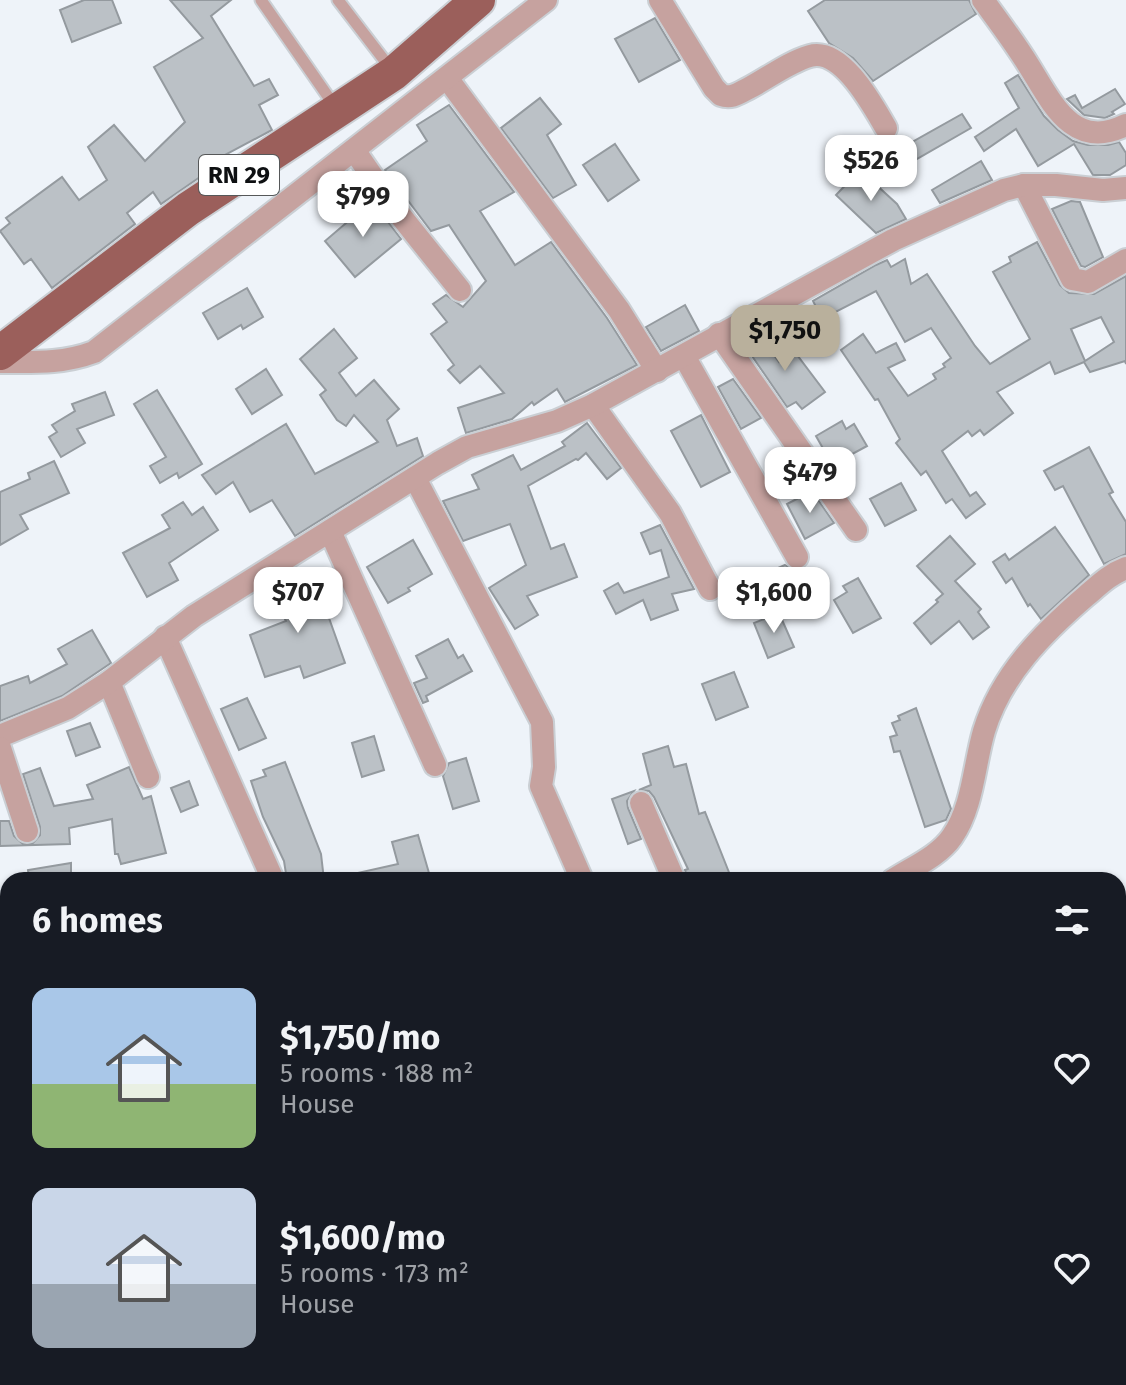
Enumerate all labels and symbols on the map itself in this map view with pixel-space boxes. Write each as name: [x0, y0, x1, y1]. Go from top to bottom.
pin: $526: [824, 135, 918, 203]
road number: RN 29: [199, 155, 279, 195]
pin: $799: [316, 171, 410, 239]
pin: $1,750: [720, 305, 850, 373]
pin: $479: [763, 447, 857, 515]
pin: $707: [251, 567, 345, 635]
pin: $1,600: [709, 567, 839, 635]

